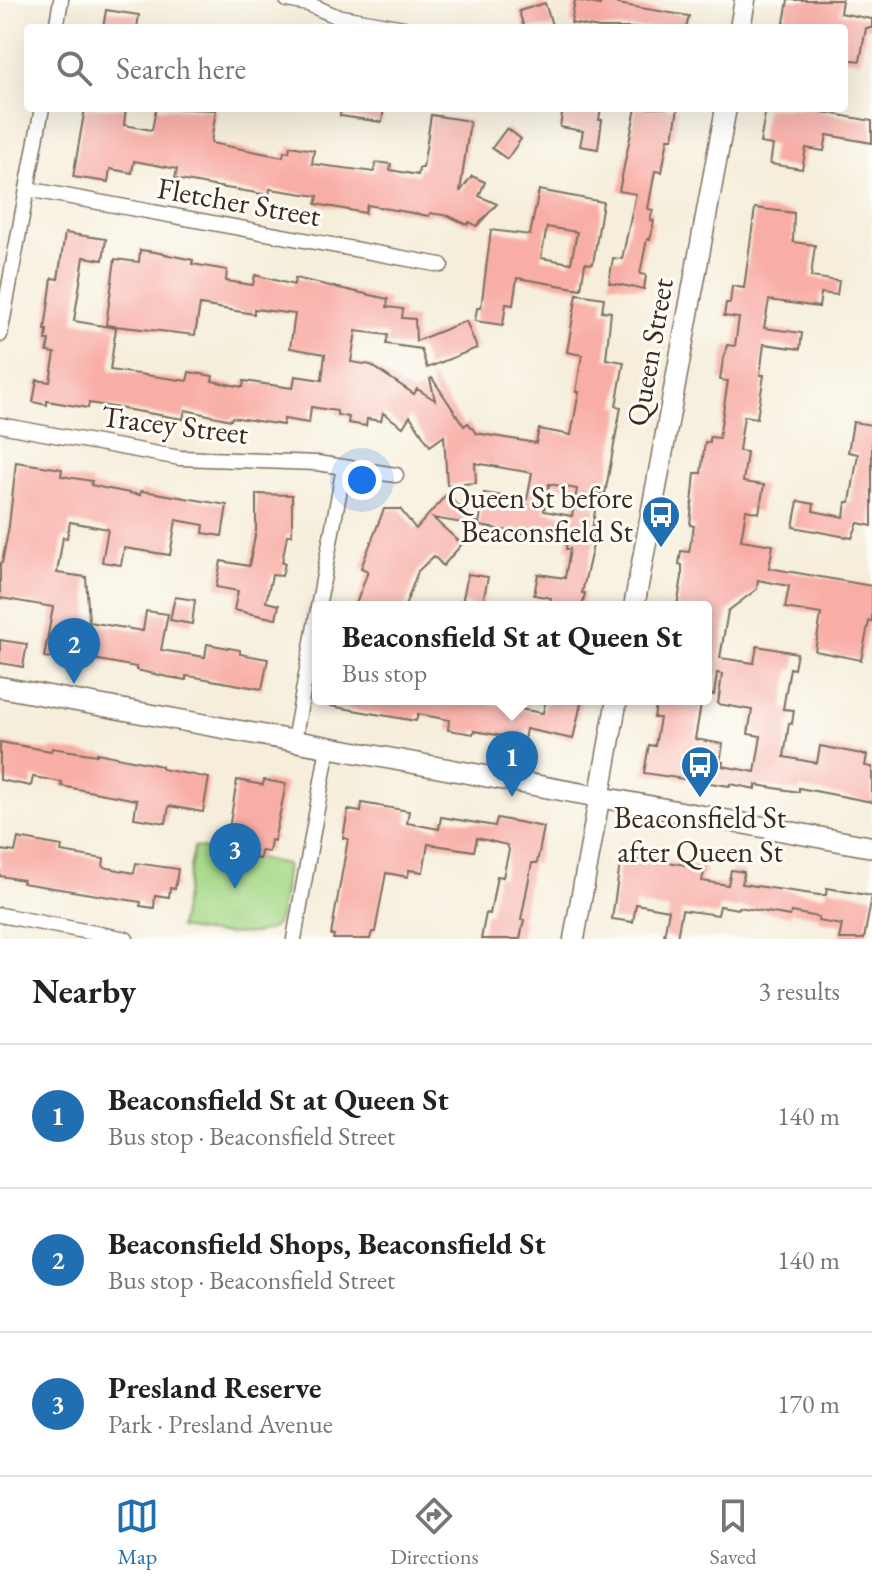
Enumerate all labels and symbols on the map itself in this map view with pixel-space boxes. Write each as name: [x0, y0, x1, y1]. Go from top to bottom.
street label: Fletcher Street: [154, 168, 324, 235]
street label: Queen Street: [617, 274, 682, 429]
street label: Tracey Street: [100, 396, 251, 453]
your location: [342, 460, 382, 500]
place label: Queen St before Beaconsfield St: [447, 478, 634, 551]
bus stop icon: Queen St before Beaconsfield St: [640, 494, 682, 549]
pin: 2: [48, 618, 100, 684]
pin: 1: [486, 731, 538, 797]
bus stop icon: Beaconsfield St after Queen St: [679, 744, 721, 799]
place label: Beaconsfield St after Queen St: [614, 798, 787, 871]
pin: 3: [209, 823, 261, 889]

